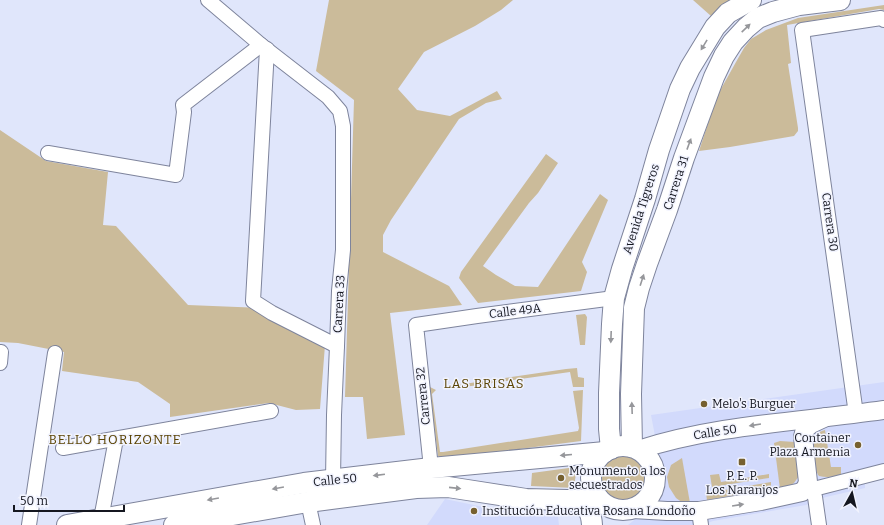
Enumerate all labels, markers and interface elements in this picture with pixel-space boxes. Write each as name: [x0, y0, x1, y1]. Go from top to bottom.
one-way arrow: [741, 23, 751, 33]
one-way arrow: [700, 39, 707, 51]
one-way arrow: [687, 137, 693, 149]
street label: Carrera 31: [661, 154, 691, 212]
street label: Avenida Tigreros: [620, 162, 662, 256]
street label: Carrera 30: [819, 192, 841, 252]
one-way arrow: [639, 273, 645, 285]
street label: Carrera 33: [330, 274, 348, 333]
street label: Calle 49A: [488, 301, 542, 321]
one-way arrow: [608, 331, 615, 343]
street label: Carrera 32: [413, 366, 433, 426]
district label: LAS BRISAS: [443, 376, 525, 391]
place label: Melo's Burguer: [712, 397, 796, 411]
marker: Melo's Burguer: [699, 399, 709, 409]
one-way arrow: [628, 402, 635, 414]
street label: Calle 50: [692, 422, 738, 442]
one-way arrow: [749, 422, 761, 428]
place label: Container Plaza Armenia: [769, 431, 851, 459]
district label: BELLO HORIZONTE: [49, 432, 181, 447]
marker: Container Plaza Armenia: [853, 440, 863, 450]
one-way arrow: [560, 452, 572, 459]
marker: P. E. P. Los Naranjos: [737, 457, 747, 467]
place label: Monumento a los secuestrados: [569, 464, 666, 492]
place label: P. E. P. Los Naranjos: [706, 469, 778, 497]
street label: Calle 50: [312, 471, 358, 489]
one-way arrow: [373, 471, 385, 478]
marker: Monumento a los secuestrados: [556, 473, 566, 483]
north arrow: [832, 473, 872, 513]
text: N: [848, 477, 859, 491]
one-way arrow: [272, 485, 284, 491]
one-way arrow: [449, 485, 461, 491]
scale bar: [14, 487, 124, 513]
text: 50 m: [20, 494, 49, 508]
one-way arrow: [207, 496, 219, 502]
one-way arrow: [732, 501, 744, 507]
place label: Institución Educativa Rosana Londoño: [482, 504, 696, 518]
marker: Institución Educativa Rosana Londoño: [469, 506, 479, 516]

